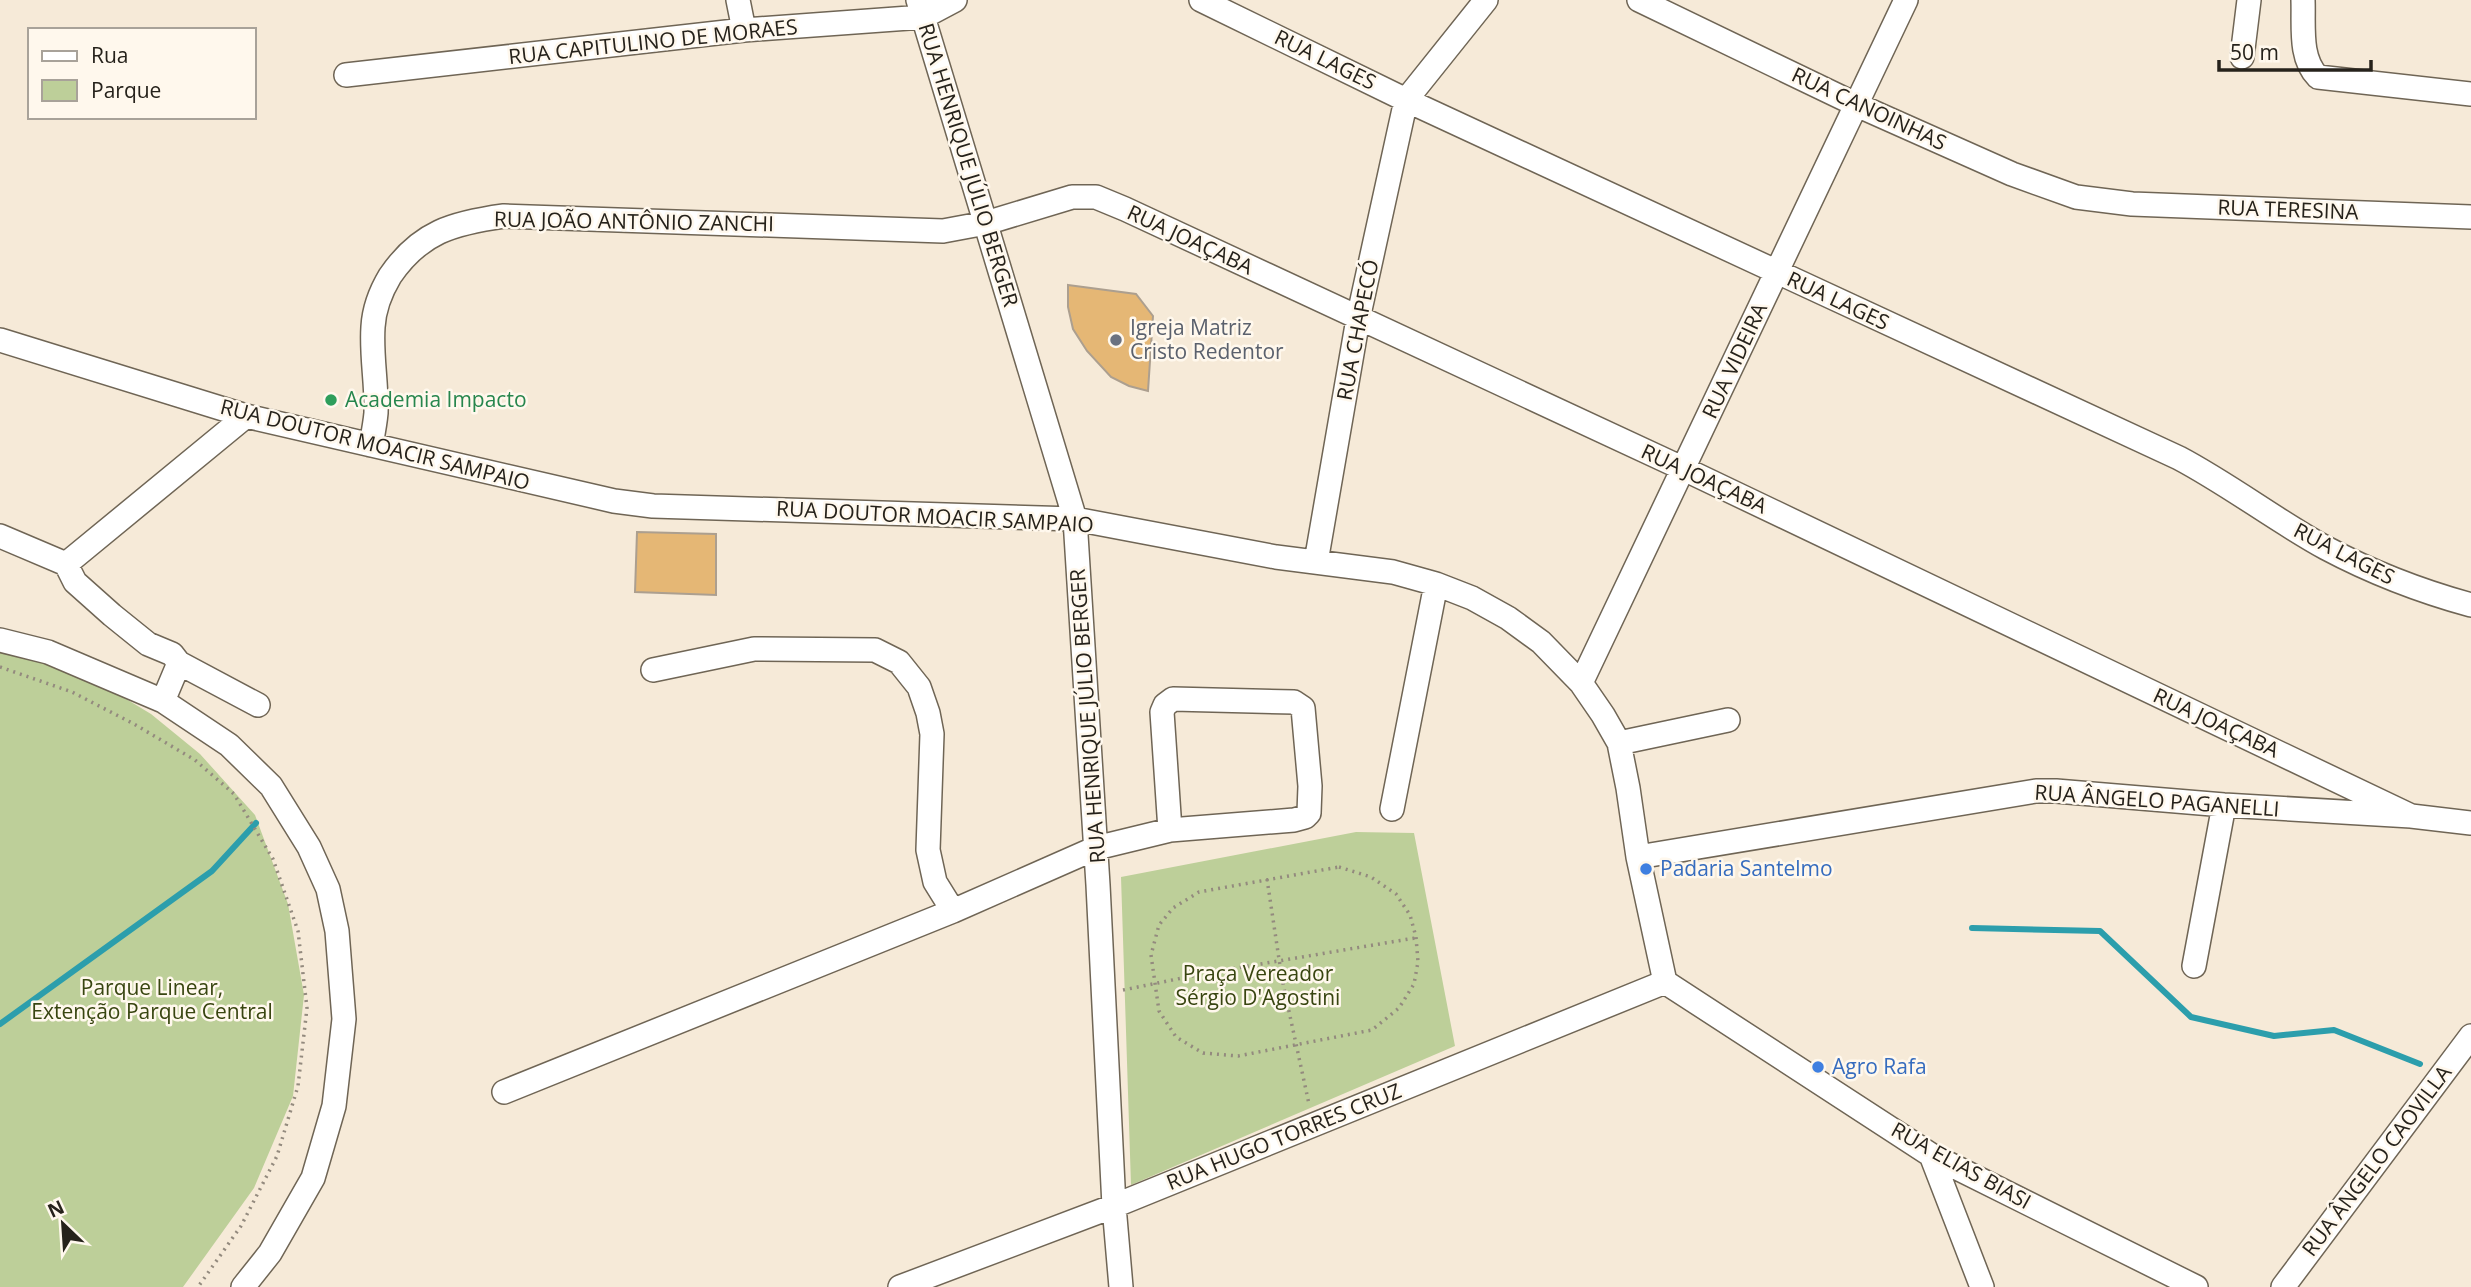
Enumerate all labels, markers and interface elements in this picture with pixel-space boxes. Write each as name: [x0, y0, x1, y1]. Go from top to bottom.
street label: RUA CAPITULINO DE MORAES: [507, 12, 799, 70]
street label: RUA HENRIQUE JÚLIO BERGER: [912, 19, 1026, 310]
street label: RUA LAGES: [1270, 22, 1381, 96]
legend: [28, 28, 256, 119]
scale bar: [2219, 28, 2371, 72]
text: 50 m: [2230, 38, 2279, 66]
text: Rua: [91, 41, 129, 69]
street label: RUA CANOINHAS: [1788, 60, 1951, 156]
text: Parque: [91, 76, 161, 104]
street label: RUA TERESINA: [2217, 193, 2360, 225]
street label: RUA JOAÇABA: [1123, 198, 1258, 281]
street label: RUA JOÃO ANTÔNIO ZANCHI: [494, 205, 774, 237]
street label: RUA CHAPECÓ: [1330, 257, 1384, 403]
street label: RUA LAGES: [1783, 264, 1894, 336]
street label: RUA VIDEIRA: [1695, 298, 1773, 423]
place label: Igreja Matriz Cristo Redentor: [1130, 313, 1284, 365]
marker: Igreja Matriz Cristo Redentor: [1108, 332, 1124, 348]
place label: Academia Impacto: [345, 385, 527, 413]
street label: RUA DOUTOR MOACIR SAMPAIO: [218, 392, 533, 496]
marker: Academia Impacto: [323, 392, 339, 408]
street label: RUA JOAÇABA: [1637, 437, 1772, 520]
street label: RUA DOUTOR MOACIR SAMPAIO: [776, 494, 1095, 538]
street label: RUA LAGES: [2289, 516, 2400, 590]
street label: RUA HENRIQUE JÚLIO BERGER: [1063, 568, 1111, 864]
street label: RUA JOAÇABA: [2149, 681, 2284, 764]
street label: RUA ÂNGELO PAGANELLI: [2034, 777, 2281, 823]
place label: Padaria Santelmo: [1660, 854, 1833, 882]
marker: Padaria Santelmo: [1638, 861, 1654, 877]
park label: Praça Vereador Sérgio D'Agostini: [1176, 959, 1340, 1011]
park label: Parque Linear, Extenção Parque Central: [31, 973, 273, 1025]
place label: Agro Rafa: [1832, 1052, 1927, 1080]
marker: Agro Rafa: [1810, 1059, 1826, 1075]
street label: RUA ÂNGELO CAOVILLA: [2295, 1059, 2458, 1262]
street label: RUA HUGO TORRES CRUZ: [1162, 1076, 1405, 1196]
street label: RUA ELIAS BIASI: [1887, 1115, 2036, 1215]
north arrow: [28, 1189, 98, 1259]
text: N: [43, 1194, 68, 1224]

